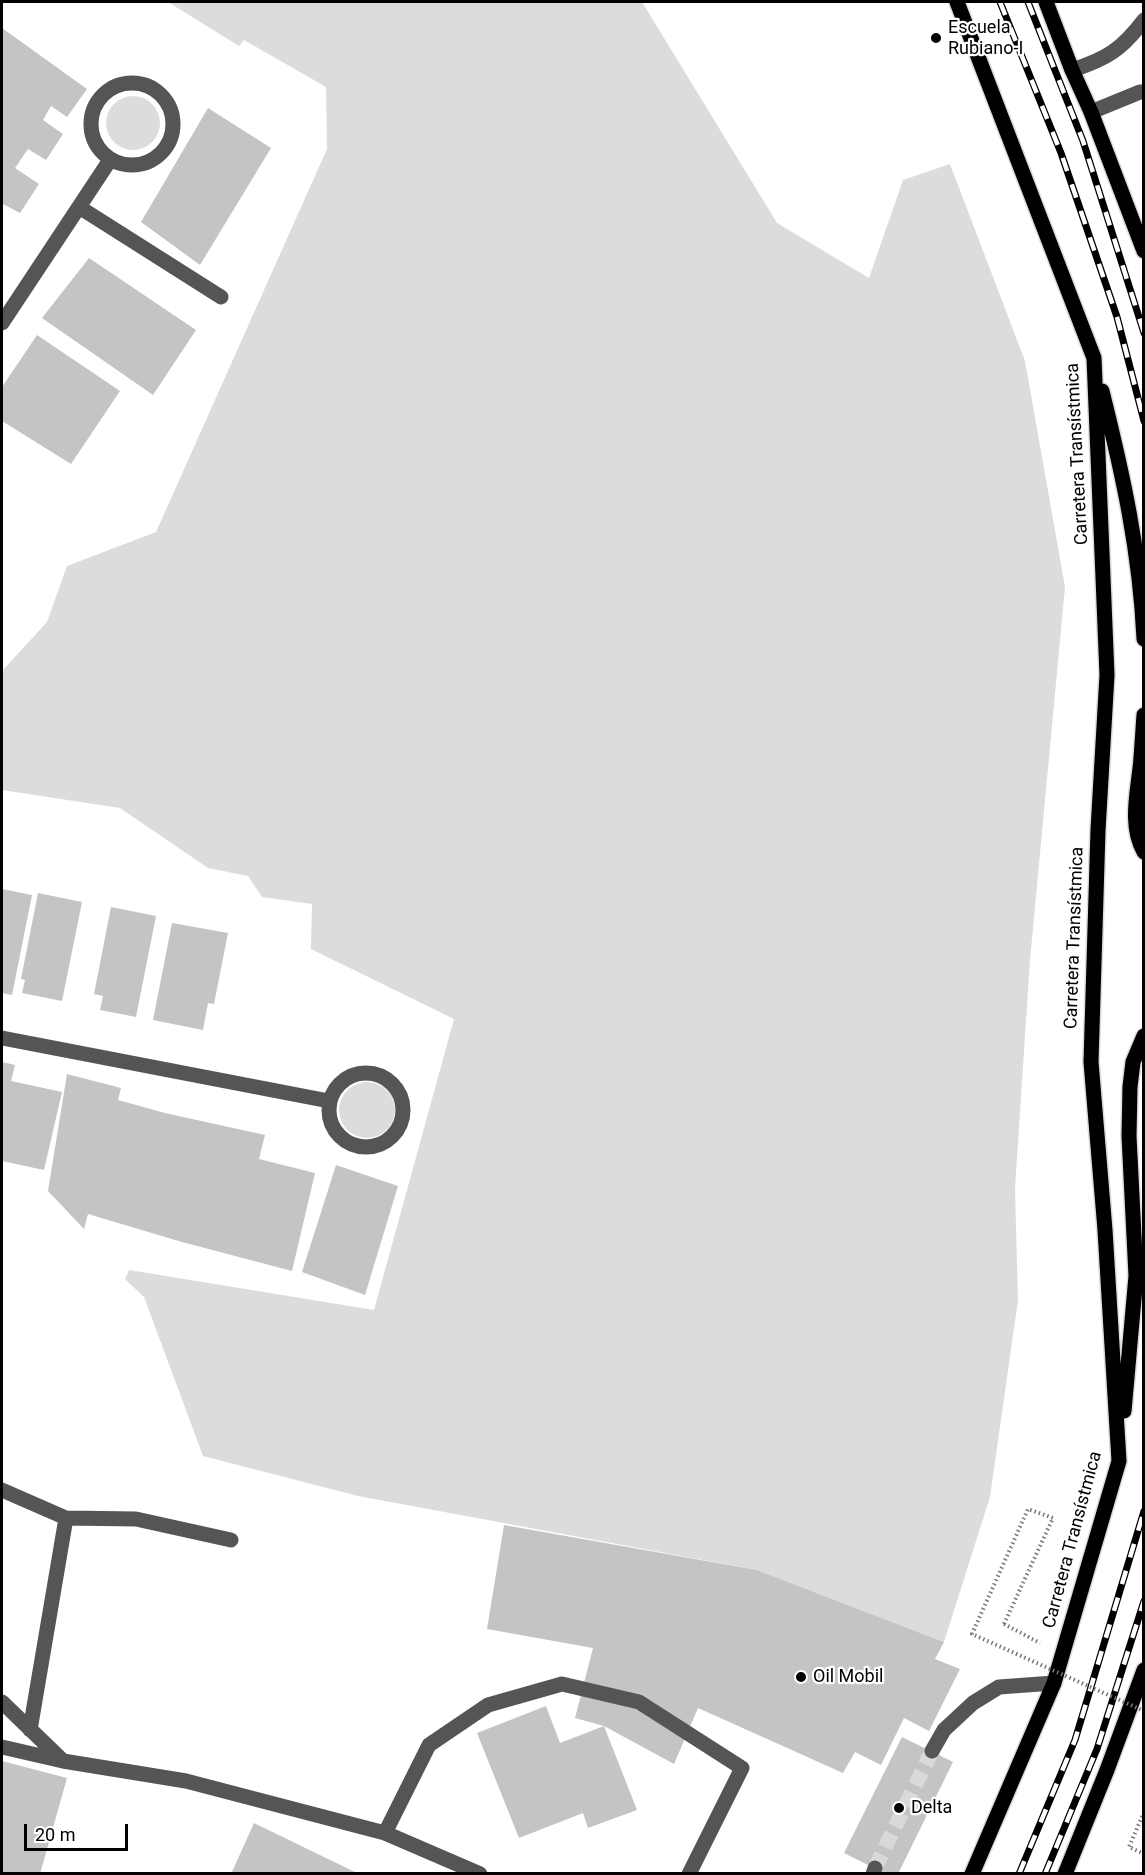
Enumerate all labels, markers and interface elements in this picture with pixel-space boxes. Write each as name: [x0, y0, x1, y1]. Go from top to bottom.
place label: Escuela Rubiano-I: [948, 17, 1023, 60]
marker: Escuela Rubiano-I: [929, 31, 943, 45]
street label: Carretera Transístmica: [1062, 362, 1094, 546]
street label: Carretera Transístmica: [1061, 846, 1089, 1030]
street label: Carretera Transístmica: [1039, 1449, 1107, 1631]
place label: Oil Mobil: [813, 1666, 883, 1688]
marker: Oil Mobil: [794, 1670, 808, 1684]
place label: Delta: [911, 1797, 952, 1819]
marker: Delta: [892, 1801, 906, 1815]
scale bar: [27, 1812, 130, 1850]
text: 20 m: [35, 1824, 75, 1845]

